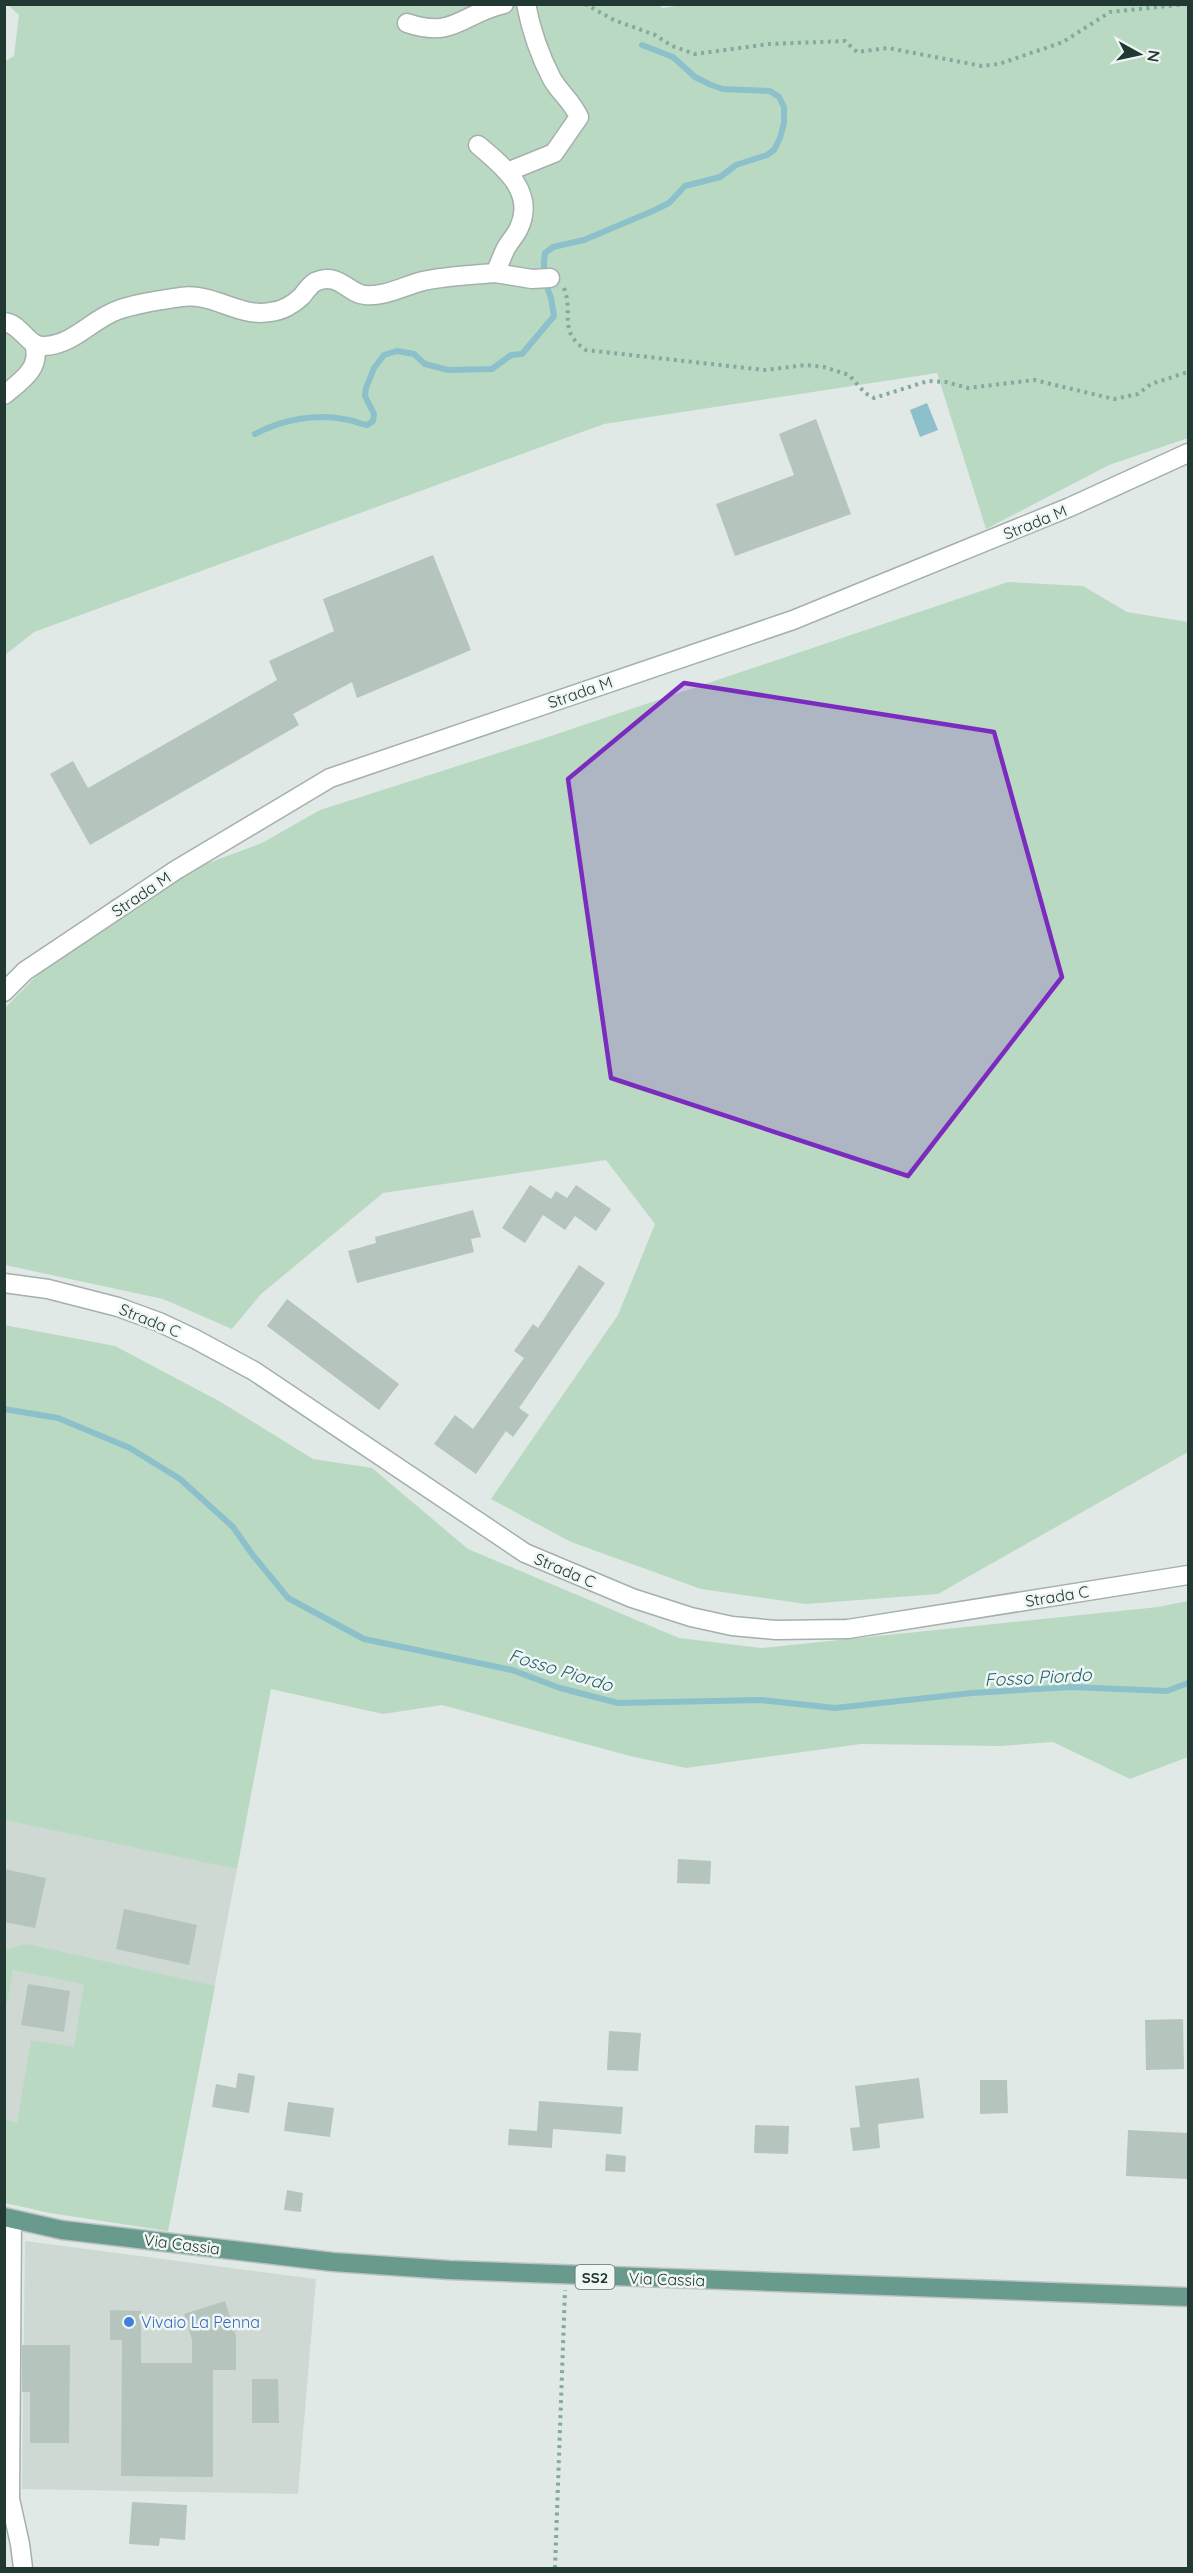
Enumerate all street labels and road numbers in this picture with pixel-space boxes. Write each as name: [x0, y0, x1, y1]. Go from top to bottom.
street label: Strada M: [1000, 500, 1070, 544]
street label: Strada M: [545, 672, 615, 712]
street label: Strada M: [108, 867, 174, 921]
street label: Strada C: [116, 1299, 184, 1341]
street label: Strada C: [531, 1548, 599, 1592]
street label: Strada C: [1024, 1581, 1090, 1611]
street label: Via Cassia: [143, 2229, 221, 2259]
road number: SS2: [576, 2265, 614, 2289]
street label: Via Cassia: [628, 2268, 706, 2290]

